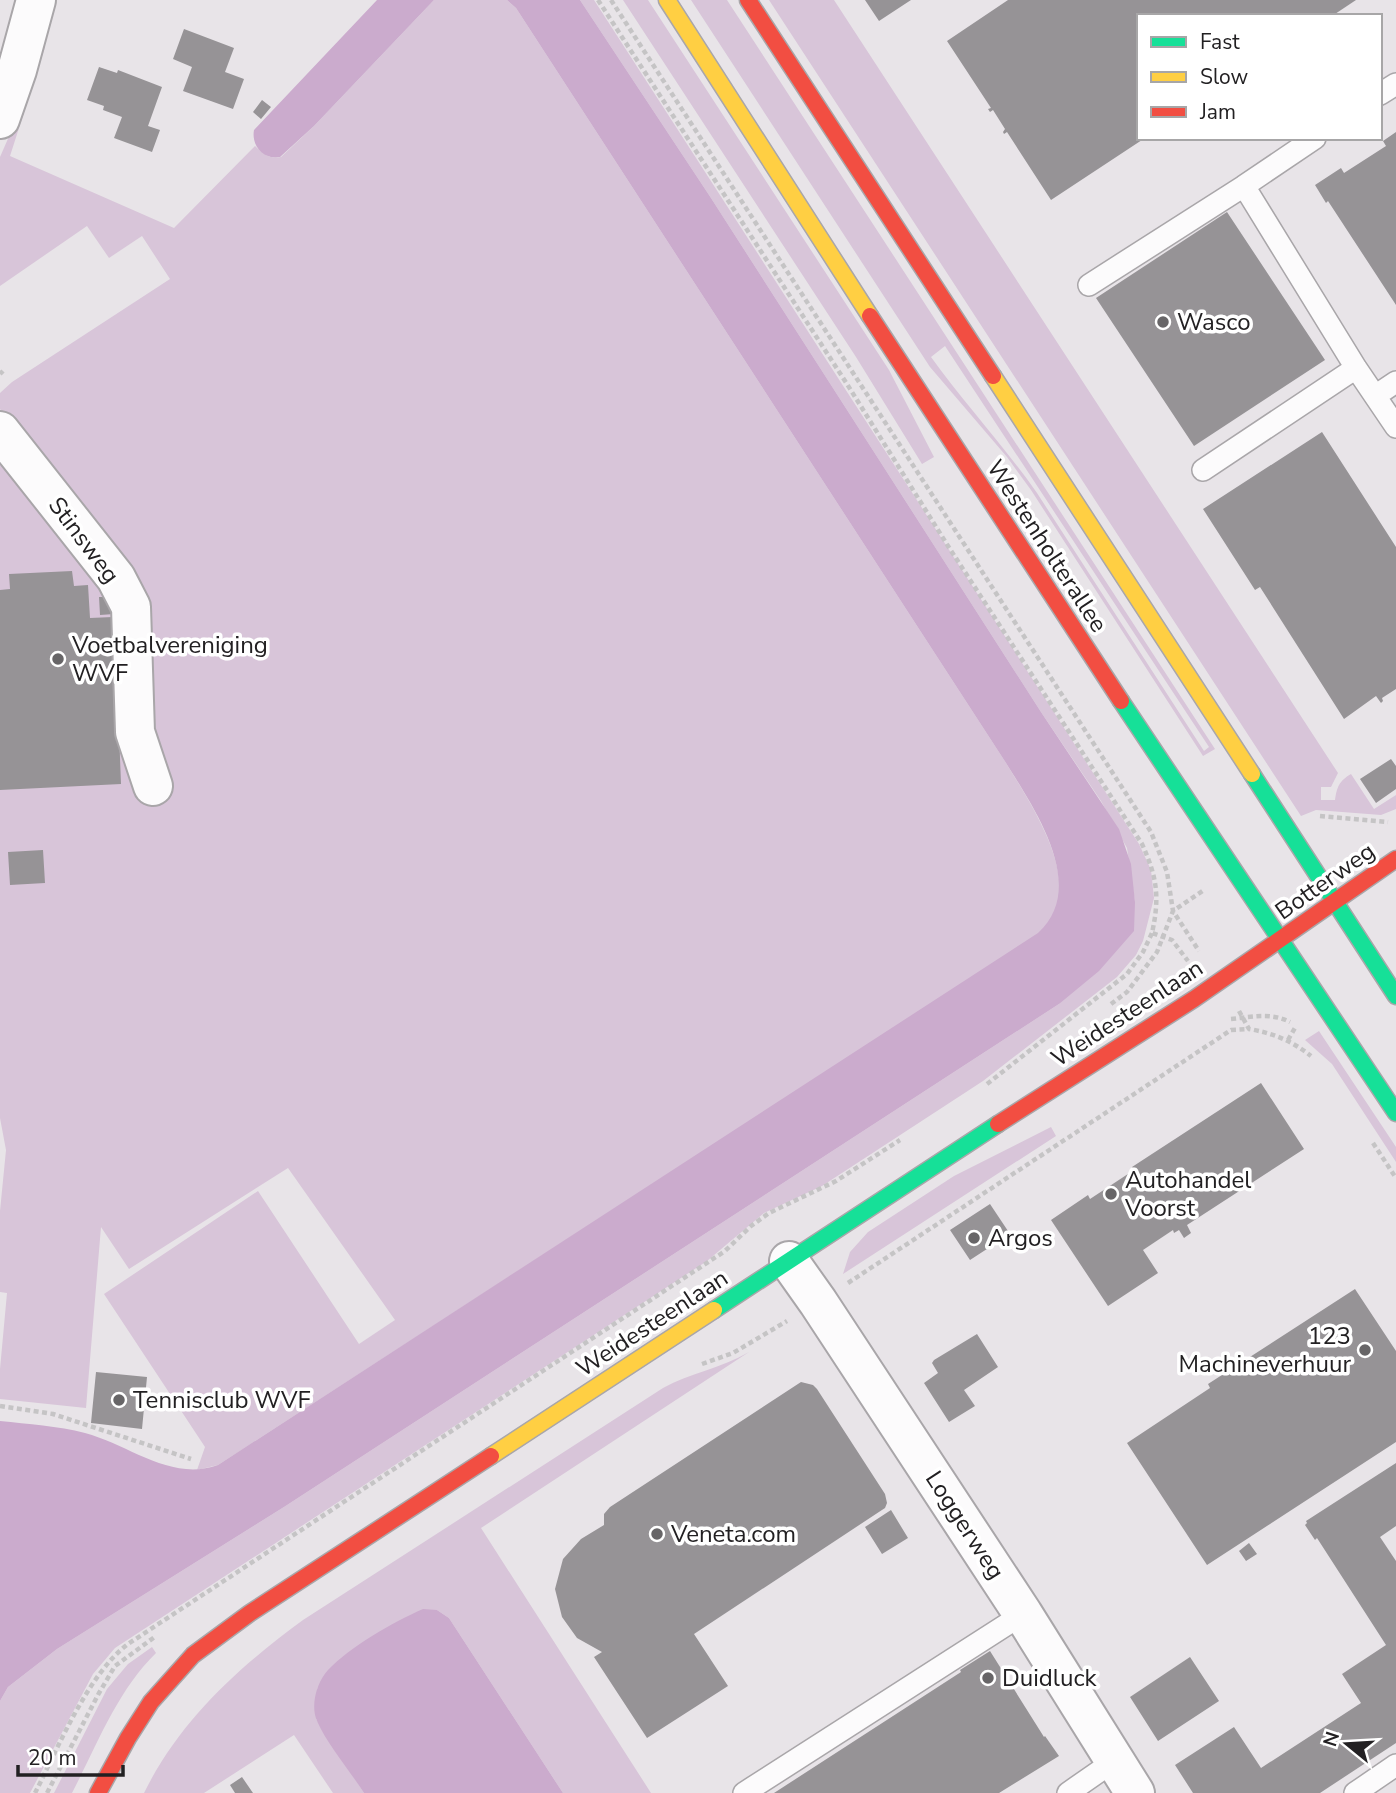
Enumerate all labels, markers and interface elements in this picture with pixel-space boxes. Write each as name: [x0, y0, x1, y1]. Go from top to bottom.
legend: [1137, 14, 1382, 140]
text: Fast: [1200, 28, 1240, 56]
text: Slow: [1200, 63, 1249, 91]
text: Jam: [1199, 98, 1236, 126]
place label: Wasco: [1177, 306, 1251, 338]
marker: Wasco: [1155, 314, 1171, 330]
street label: Westenholterallee: [979, 454, 1115, 638]
street label: Stinsweg: [41, 490, 127, 590]
place label: Voetbalvereniging WVF: [71, 629, 268, 689]
marker: Voetbalvereniging WVF: [50, 651, 66, 667]
street label: Botterweg: [1269, 835, 1381, 927]
street label: Weidesteenlaan: [1045, 952, 1209, 1074]
place label: Autohandel Voorst: [1124, 1164, 1251, 1224]
marker: Autohandel Voorst: [1103, 1186, 1119, 1202]
place label: Argos: [988, 1222, 1053, 1254]
marker: Argos: [966, 1230, 982, 1246]
street label: Weidesteenlaan: [570, 1262, 734, 1384]
place label: 123 Machineverhuur: [1179, 1320, 1351, 1380]
marker: 123 Machineverhuur: [1357, 1342, 1373, 1358]
place label: Tennisclub WVF: [133, 1384, 311, 1416]
marker: Tennisclub WVF: [111, 1392, 127, 1408]
street label: Loggerweg: [918, 1465, 1012, 1585]
place label: Veneta.com: [670, 1518, 796, 1550]
marker: Veneta.com: [649, 1526, 665, 1542]
place label: Duidluck: [1002, 1662, 1098, 1694]
marker: Duidluck: [980, 1670, 996, 1686]
north arrow: [1312, 1709, 1382, 1779]
text: N: [1317, 1728, 1346, 1750]
scale bar: [18, 1734, 122, 1778]
text: 20 m: [28, 1744, 77, 1772]

